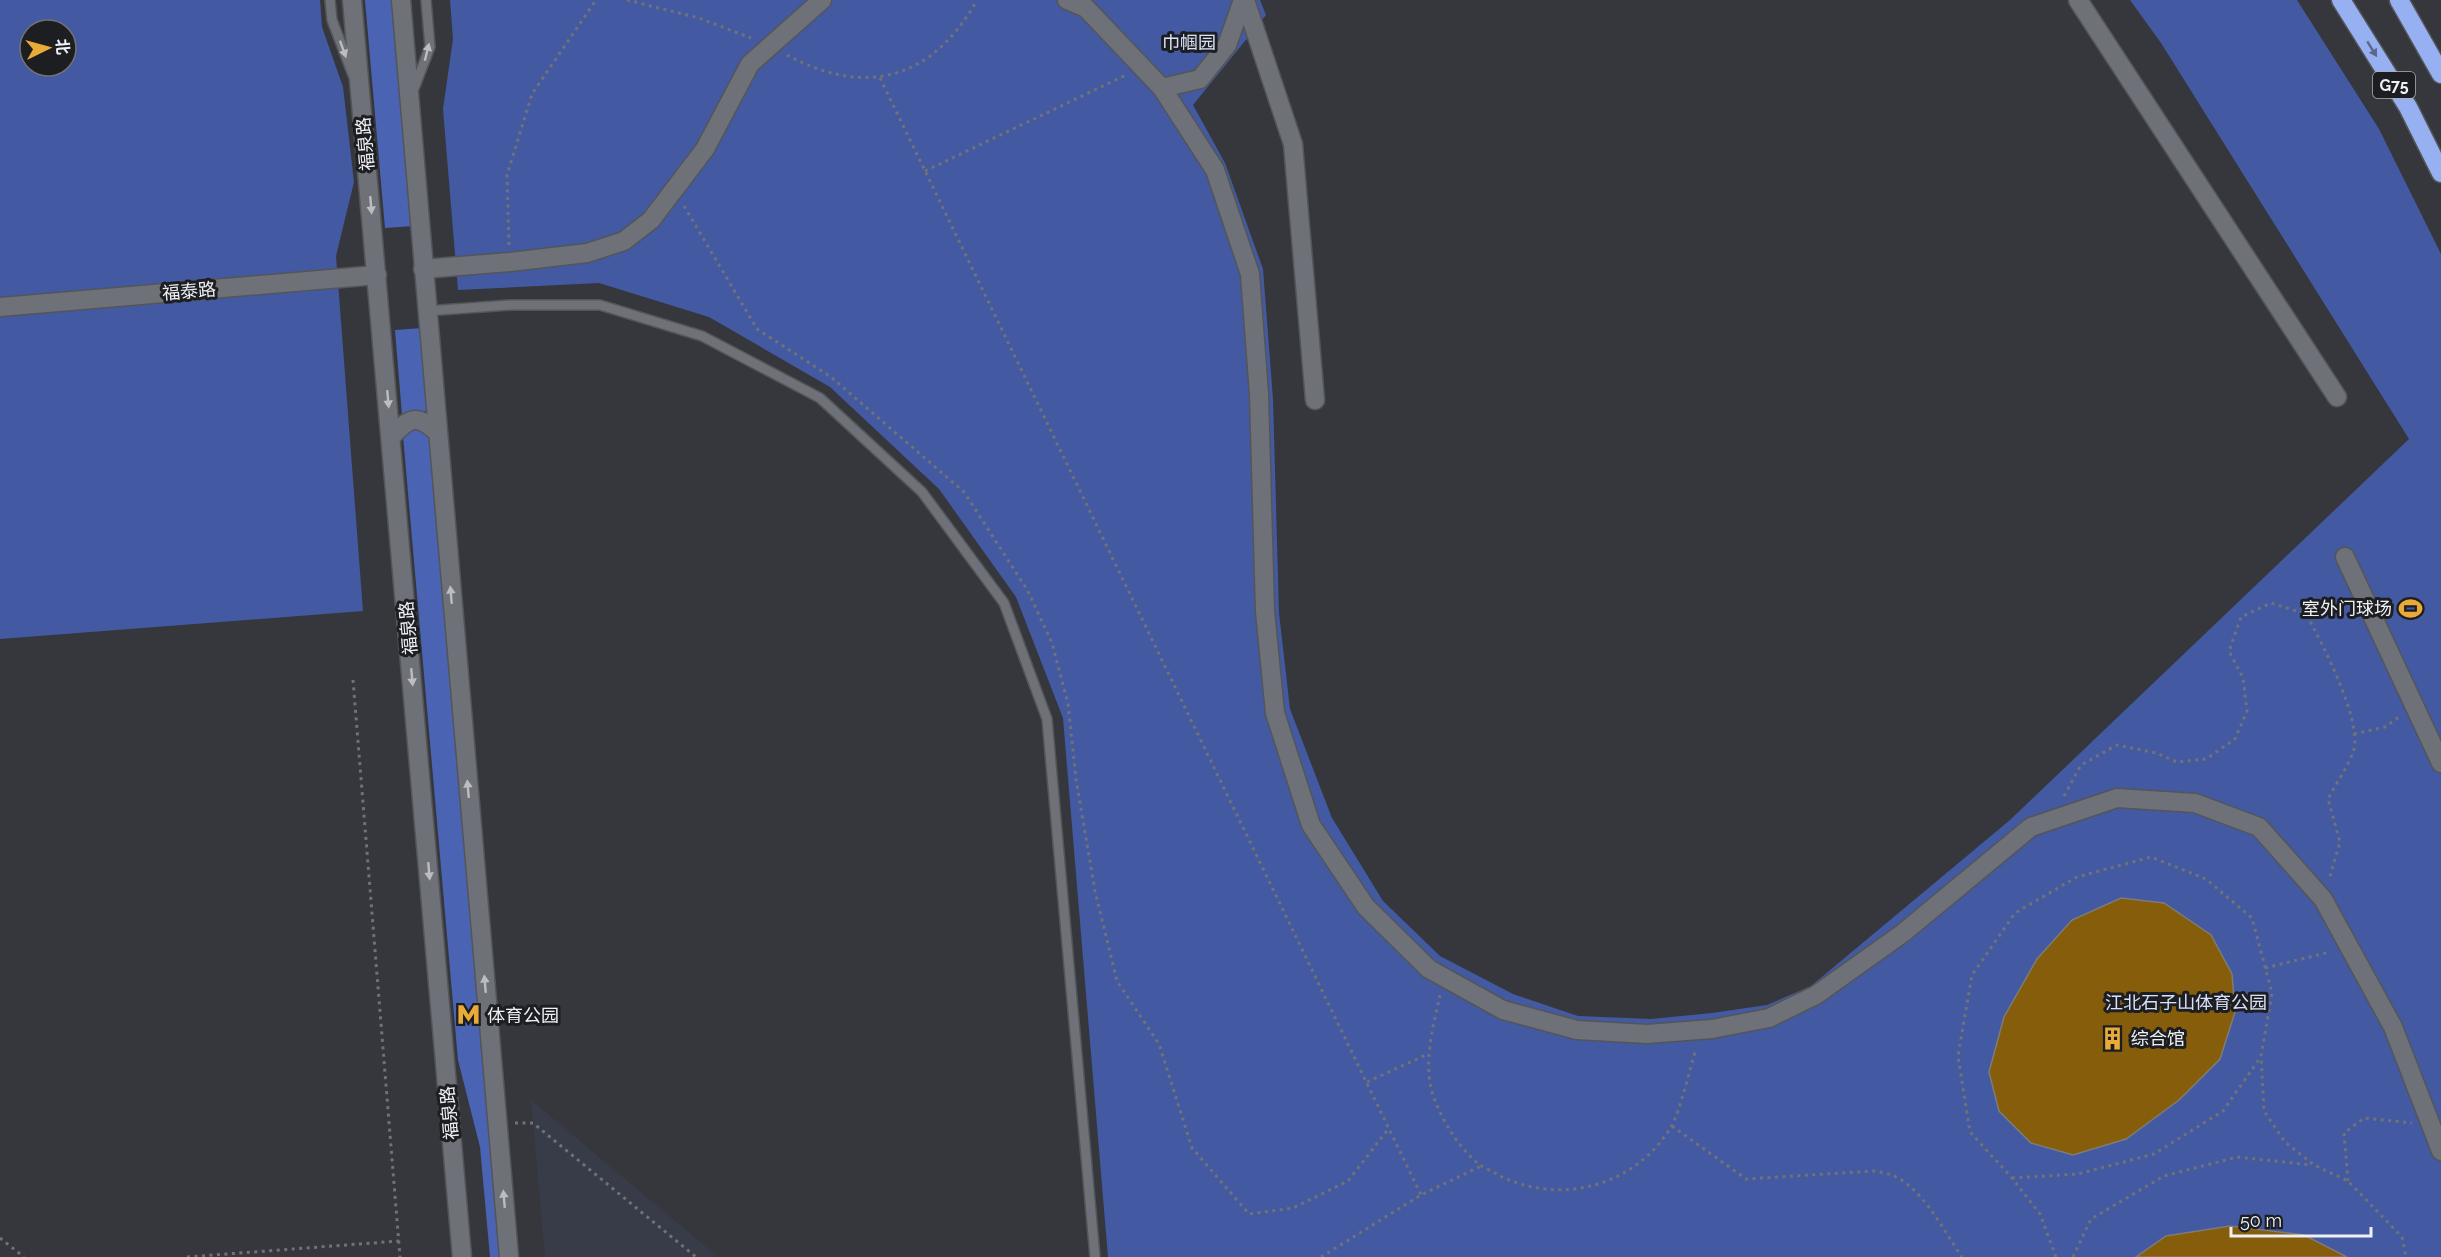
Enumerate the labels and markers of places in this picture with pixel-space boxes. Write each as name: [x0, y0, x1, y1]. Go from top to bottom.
sports icon: 室外门球场: [2397, 595, 2423, 621]
place label: 室外门球场: [2302, 598, 2392, 619]
metro station icon: 体育公园: [456, 1002, 482, 1028]
place label: 体育公园: [487, 1005, 559, 1026]
building icon: 综合馆: [2100, 1025, 2126, 1051]
place label: 综合馆: [2131, 1028, 2185, 1049]

